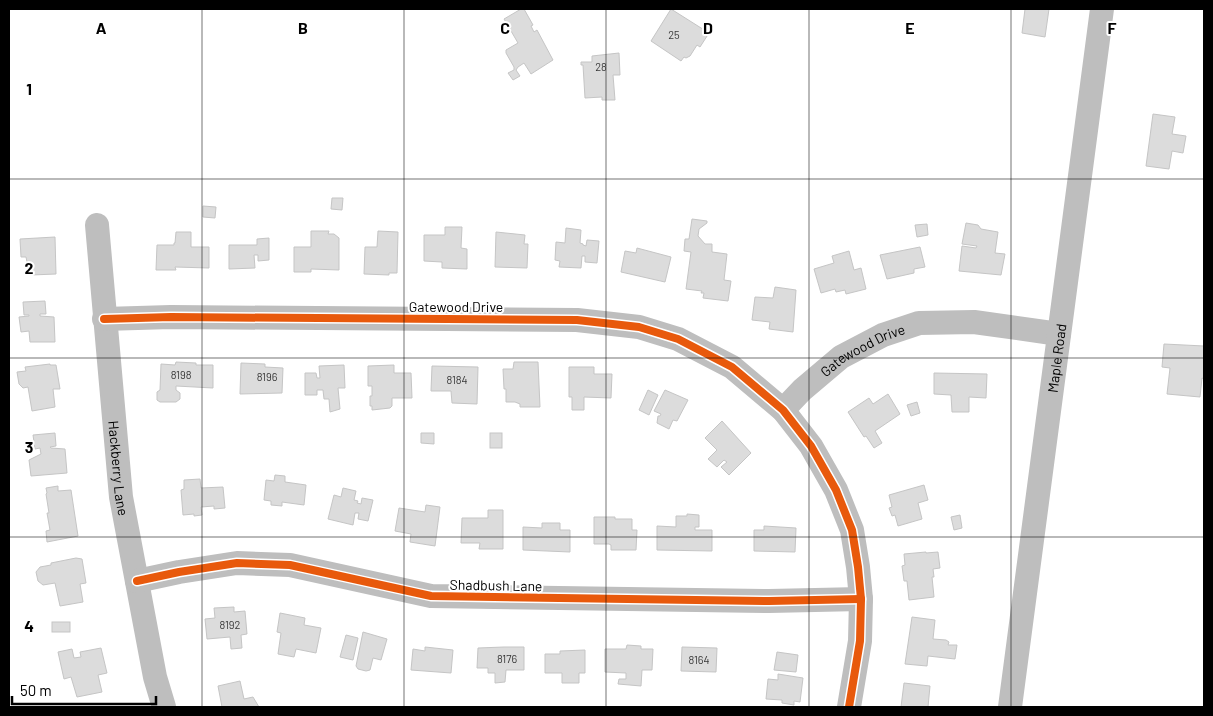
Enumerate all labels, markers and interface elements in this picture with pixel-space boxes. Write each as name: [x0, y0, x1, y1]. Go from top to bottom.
text: A: [96, 18, 107, 37]
text: B: [298, 18, 308, 37]
text: C: [500, 18, 510, 37]
text: D: [703, 18, 713, 37]
text: E: [905, 18, 915, 37]
text: F: [1108, 18, 1117, 37]
house number: 25: [668, 28, 680, 41]
house number: 28: [595, 60, 607, 73]
text: 1: [26, 79, 32, 98]
text: 2: [25, 258, 34, 277]
street label: Gatewood Drive: [409, 298, 503, 315]
street label: Gatewood Drive: [816, 320, 907, 380]
street label: Maple Road: [1043, 323, 1069, 394]
house number: 8198: [171, 368, 192, 381]
house number: 8196: [257, 370, 278, 383]
house number: 8184: [446, 373, 468, 386]
street label: Hackberry Lane: [106, 420, 133, 517]
text: 3: [25, 437, 33, 456]
street label: Shadbush Lane: [449, 576, 543, 594]
text: 4: [24, 616, 34, 635]
house number: 8192: [220, 618, 241, 631]
house number: 8176: [497, 652, 517, 665]
house number: 8164: [689, 653, 710, 666]
scale bar: [12, 674, 156, 706]
text: 50 m: [20, 681, 52, 699]

